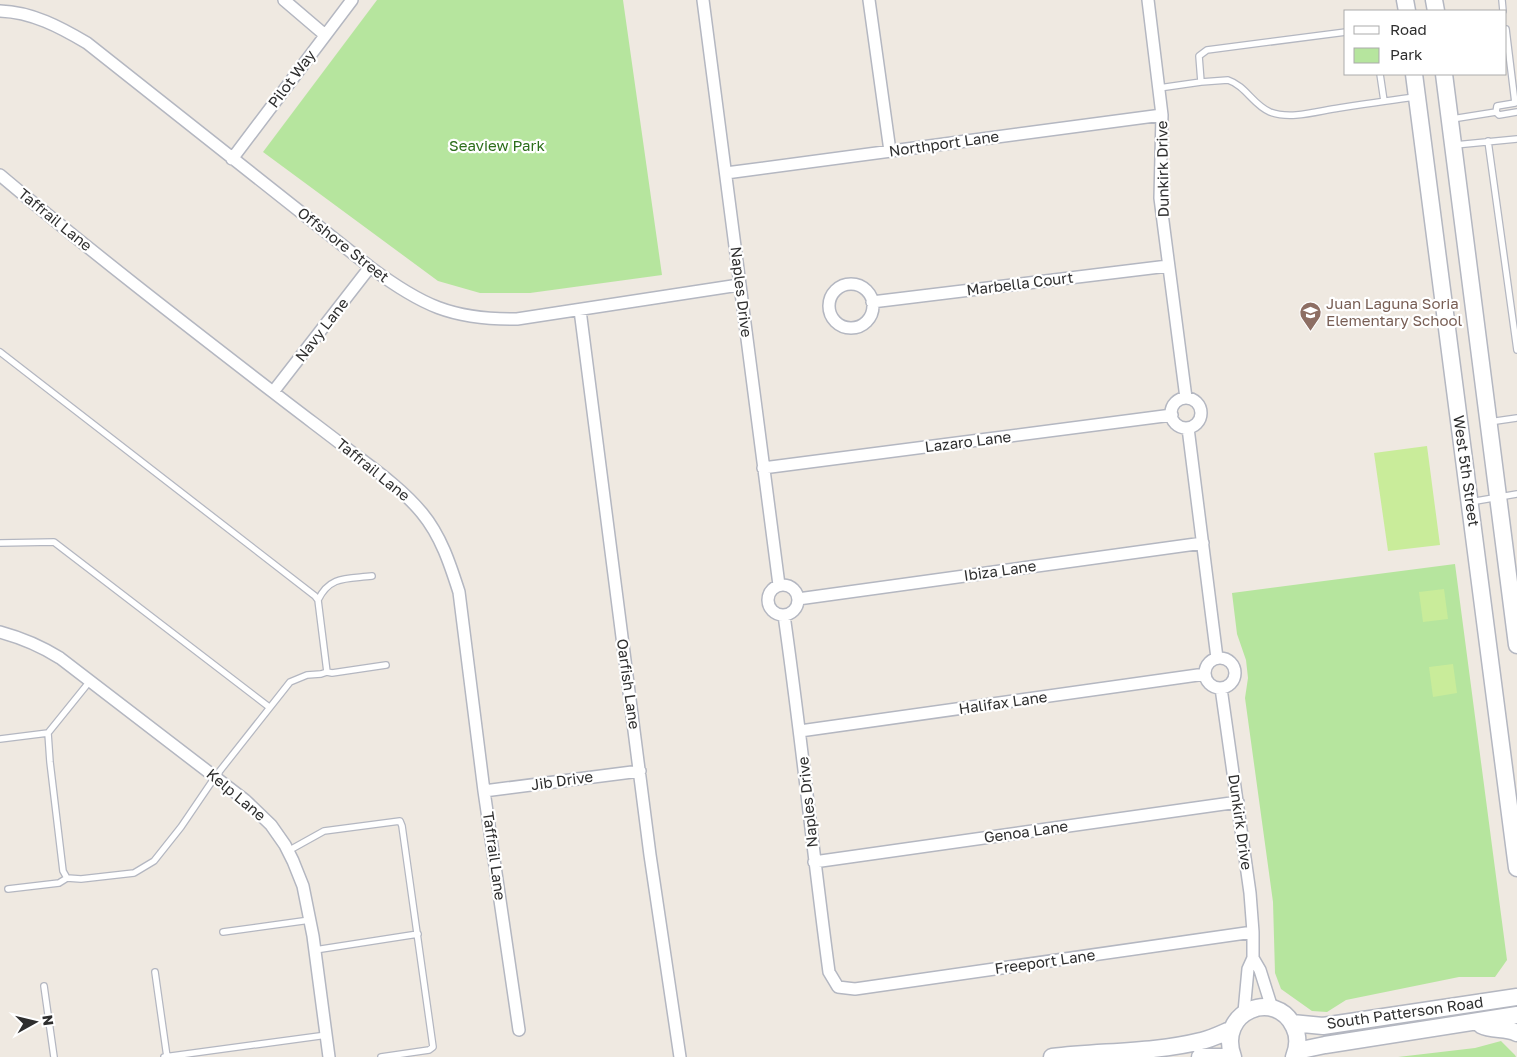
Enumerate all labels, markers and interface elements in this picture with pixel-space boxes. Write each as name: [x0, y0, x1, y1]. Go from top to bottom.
legend: [1344, 10, 1507, 75]
text: Road: [1390, 20, 1427, 38]
text: Park: [1390, 45, 1423, 63]
street label: Pilot Way: [264, 46, 319, 111]
street label: Dunkirk Drive: [1152, 120, 1172, 217]
street label: Northport Lane: [888, 126, 1000, 160]
park label: Seaview Park: [449, 136, 545, 154]
street label: Taffrail Lane: [15, 184, 96, 255]
street label: Offshore Street: [294, 203, 393, 285]
street label: Naples Drive: [727, 245, 757, 339]
street label: Marbella Court: [965, 268, 1074, 298]
street label: Navy Lane: [291, 294, 352, 365]
place label: Juan Laguna Soria Elementary School: [1326, 294, 1462, 329]
school or university icon: Juan Laguna Soria Elementary School: [1298, 301, 1322, 332]
street label: West 5th Street: [1450, 414, 1484, 528]
street label: Lazaro Lane: [924, 427, 1012, 455]
street label: Taffrail Lane: [333, 434, 414, 505]
street label: Ibiza Lane: [962, 556, 1038, 584]
street label: Oarfish Lane: [614, 637, 644, 731]
street label: Halifax Lane: [957, 687, 1049, 717]
street label: Naples Drive: [793, 755, 821, 848]
street label: Kelp Lane: [203, 764, 270, 824]
street label: Jib Drive: [530, 767, 594, 793]
street label: Dunkirk Drive: [1225, 773, 1257, 871]
street label: Taffrail Lane: [480, 810, 510, 902]
street label: Genoa Lane: [983, 816, 1069, 846]
street label: Freeport Lane: [993, 945, 1097, 977]
street label: South Patterson Road: [1326, 992, 1484, 1032]
north arrow: [10, 997, 60, 1047]
text: N: [39, 1014, 58, 1027]

